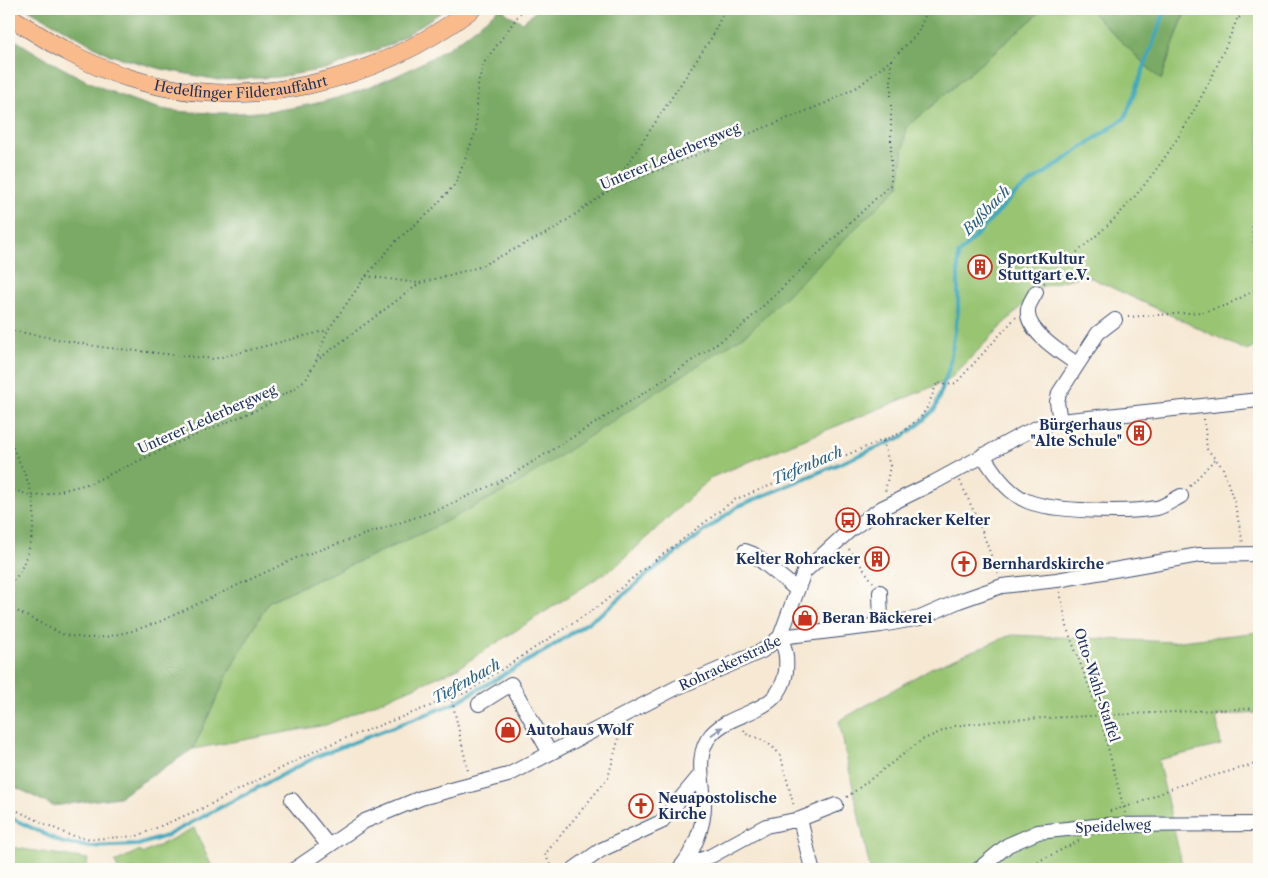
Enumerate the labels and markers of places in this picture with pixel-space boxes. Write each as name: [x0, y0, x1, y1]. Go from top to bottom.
place label: SportKultur Stuttgart e.V.: [998, 250, 1090, 284]
building icon: SportKultur Stuttgart e.V.: [967, 254, 993, 280]
place label: Bürgerhaus "Alte Schule": [1031, 416, 1122, 450]
building icon: Bürgerhaus "Alte Schule": [1126, 420, 1152, 446]
bus stop icon: Rohracker Kelter: [835, 507, 861, 533]
place label: Rohracker Kelter: [866, 511, 990, 529]
building icon: Kelter Rohracker: [864, 546, 890, 572]
place label: Kelter Rohracker: [736, 550, 860, 568]
church icon: Bernhardskirche: [951, 551, 977, 577]
place label: Bernhardskirche: [982, 555, 1104, 573]
shop icon: Beran Bäckerei: [792, 605, 818, 631]
place label: Beran Bäckerei: [822, 609, 932, 627]
shop icon: Autohaus Wolf: [495, 717, 521, 743]
place label: Autohaus Wolf: [525, 721, 634, 739]
place label: Neuapostolische Kirche: [658, 789, 777, 823]
church icon: Neuapostolische Kirche: [628, 793, 654, 819]

